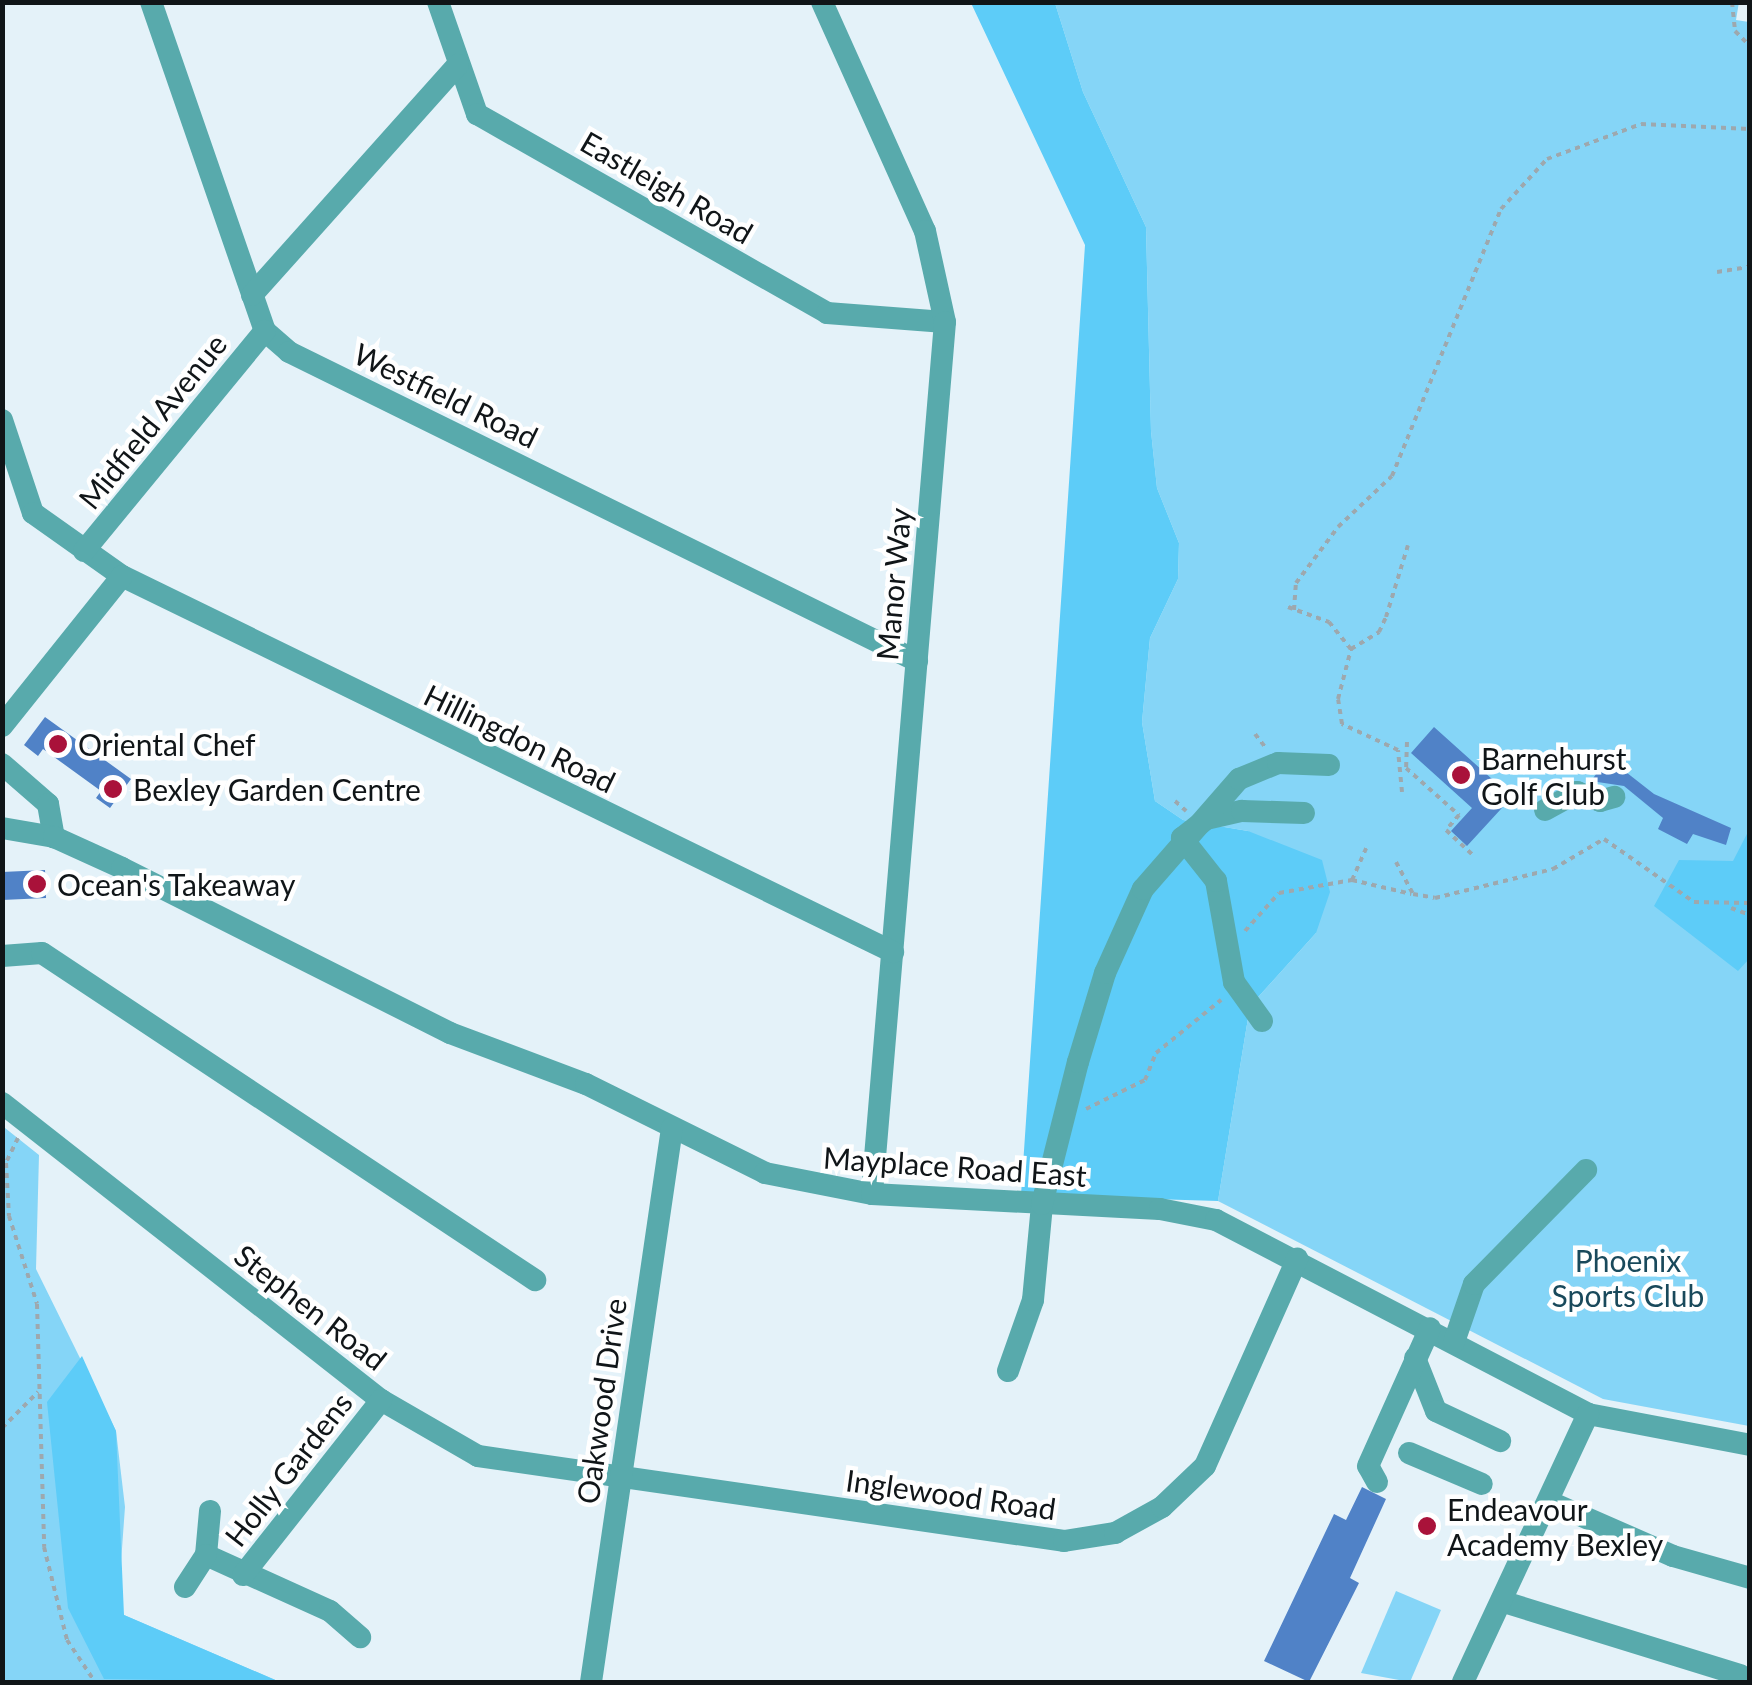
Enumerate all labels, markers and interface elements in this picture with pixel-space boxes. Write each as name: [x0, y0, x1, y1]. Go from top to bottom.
street label: Eastleigh Road: [575, 123, 759, 251]
street label: Midfield Avenue: [70, 326, 234, 516]
street label: Westfield Road: [348, 335, 544, 455]
street label: Manor Way: [868, 506, 918, 662]
street label: Hillingdon Road: [419, 676, 621, 800]
place label: Oriental Chef: [78, 726, 256, 762]
marker: Oriental Chef: [47, 733, 69, 755]
place label: Barnehurst Golf Club: [1481, 740, 1627, 810]
marker: Barnehurst Golf Club: [1450, 764, 1472, 786]
place label: Bexley Garden Centre: [133, 771, 422, 807]
marker: Bexley Garden Centre: [102, 778, 124, 800]
place label: Ocean's Takeaway: [57, 866, 296, 902]
marker: Ocean's Takeaway: [26, 873, 48, 895]
street label: Mayplace Road East: [822, 1139, 1088, 1193]
street label: Stephen Road: [228, 1237, 394, 1377]
park label: Phoenix Sports Club: [1552, 1242, 1704, 1312]
street label: Oakwood Drive: [569, 1296, 633, 1506]
street label: Holly Gardens: [216, 1385, 360, 1553]
street label: Inglewood Road: [844, 1461, 1058, 1527]
place label: Endeavour Academy Bexley: [1447, 1491, 1664, 1562]
marker: Endeavour Academy Bexley: [1416, 1515, 1438, 1537]

